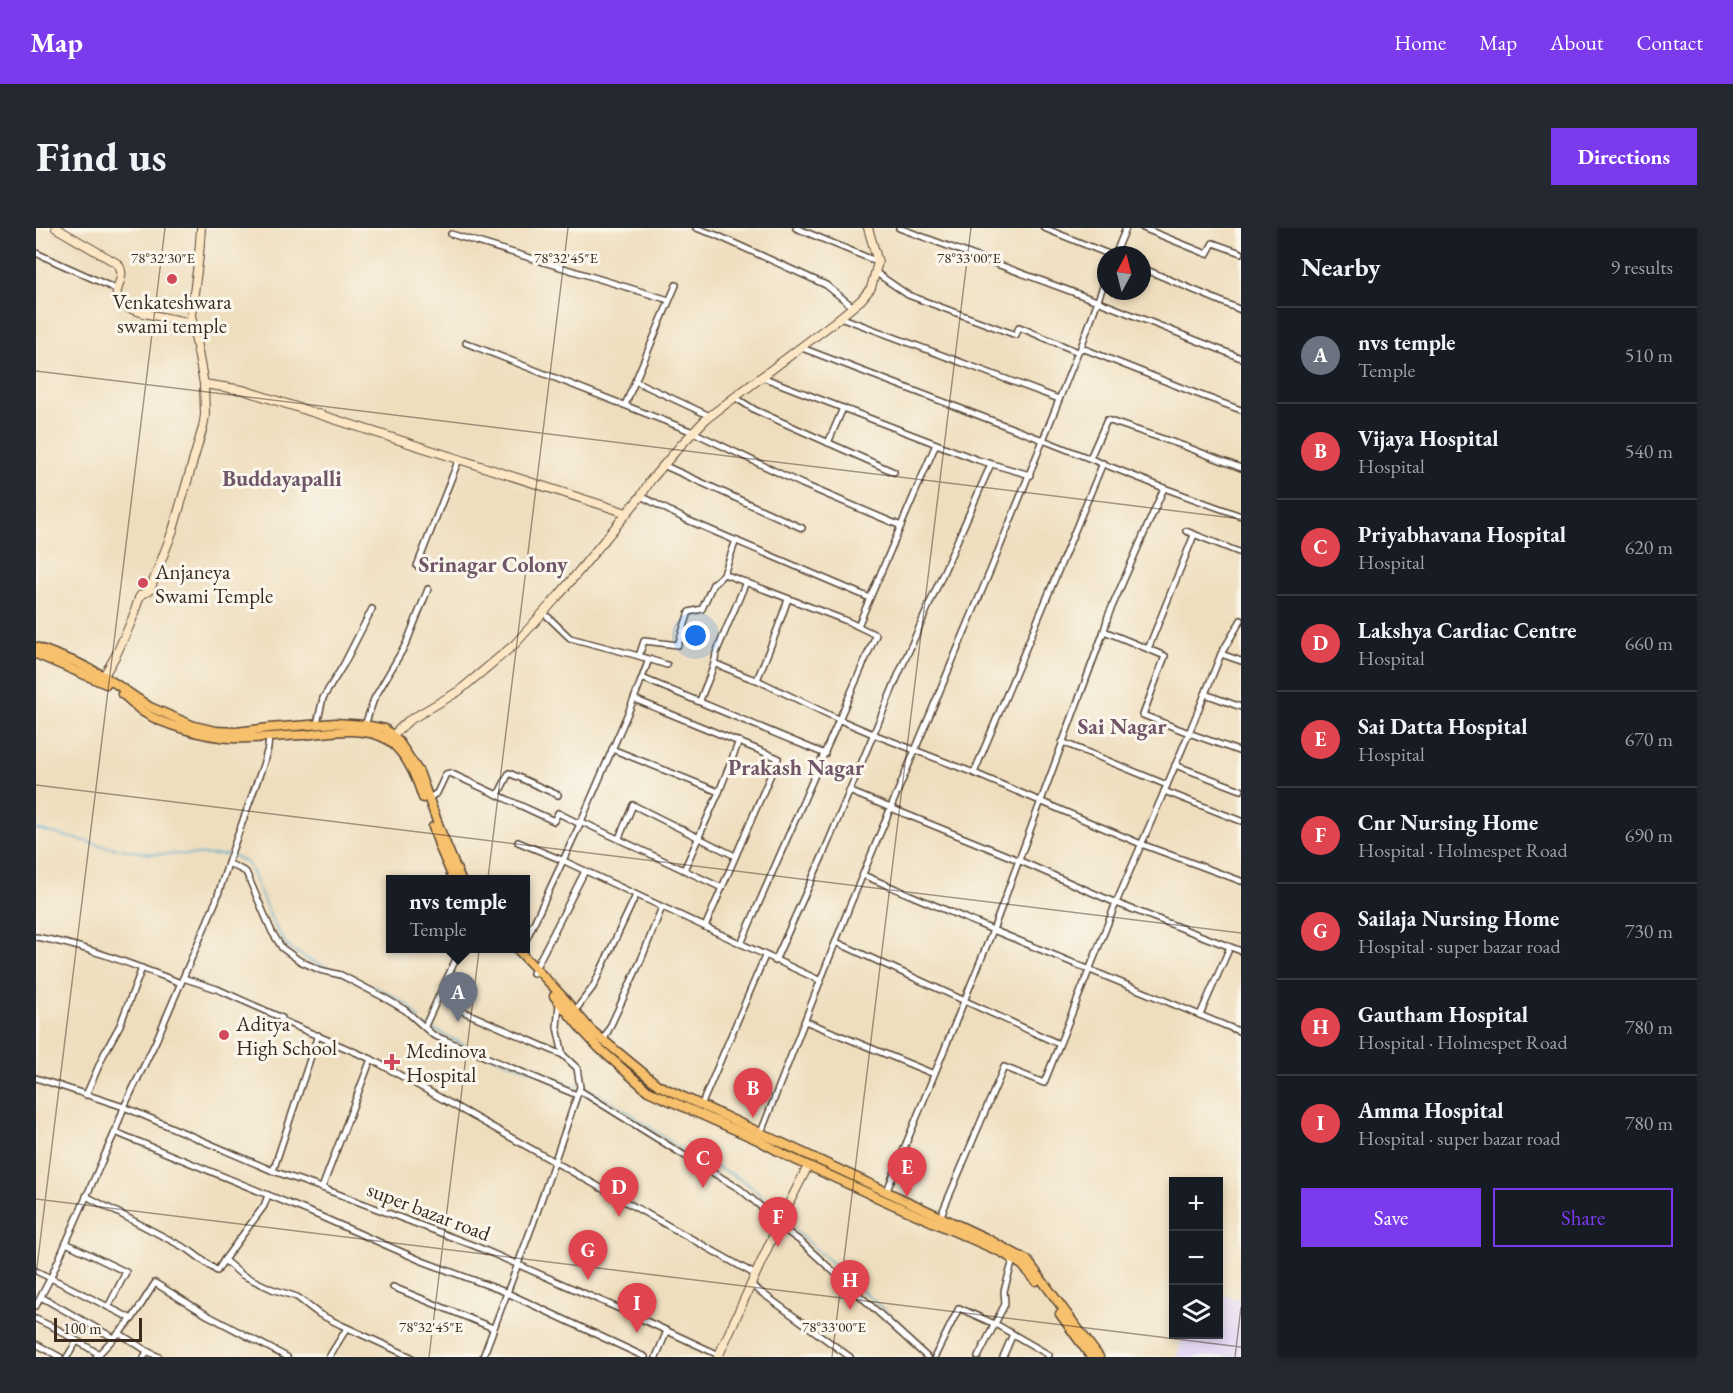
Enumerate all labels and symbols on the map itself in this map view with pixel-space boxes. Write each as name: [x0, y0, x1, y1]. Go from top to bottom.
north arrow: [1097, 246, 1151, 300]
text: 78°32'30"E: [131, 248, 196, 267]
text: 78°32'45"E: [534, 248, 599, 267]
text: 78°33'00"E: [937, 248, 1002, 267]
marker: Venkateshwara swami temple: [165, 272, 179, 286]
place label: Venkateshwara swami temple: [112, 288, 232, 339]
district label: Buddayapalli: [222, 464, 342, 493]
district label: Srinagar Colony: [418, 550, 568, 579]
place label: Anjaneya Swami Temple: [154, 558, 273, 609]
marker: Anjaneya Swami Temple: [136, 576, 150, 590]
your location: [681, 621, 710, 650]
district label: Sai Nagar: [1077, 712, 1167, 741]
district label: Prakash Nagar: [728, 753, 865, 782]
pin: A: [438, 972, 478, 1022]
place label: Aditya High School: [235, 1010, 337, 1061]
marker: Aditya High School: [217, 1028, 231, 1042]
place label: Medinova Hospital: [406, 1037, 487, 1088]
marker: Medinova Hospital: [383, 1053, 401, 1071]
pin: B: [734, 1068, 772, 1118]
pin: C: [684, 1138, 722, 1188]
pin: E: [888, 1148, 926, 1197]
pin: D: [600, 1168, 638, 1217]
street label: super bazar road: [363, 1175, 495, 1247]
pin: F: [758, 1198, 798, 1247]
pin: G: [568, 1230, 608, 1280]
pin: H: [830, 1260, 870, 1310]
pin: I: [618, 1284, 656, 1333]
scale bar: [54, 1315, 142, 1342]
text: 78°32'45"E: [399, 1317, 464, 1336]
text: 78°33'00"E: [802, 1317, 867, 1336]

